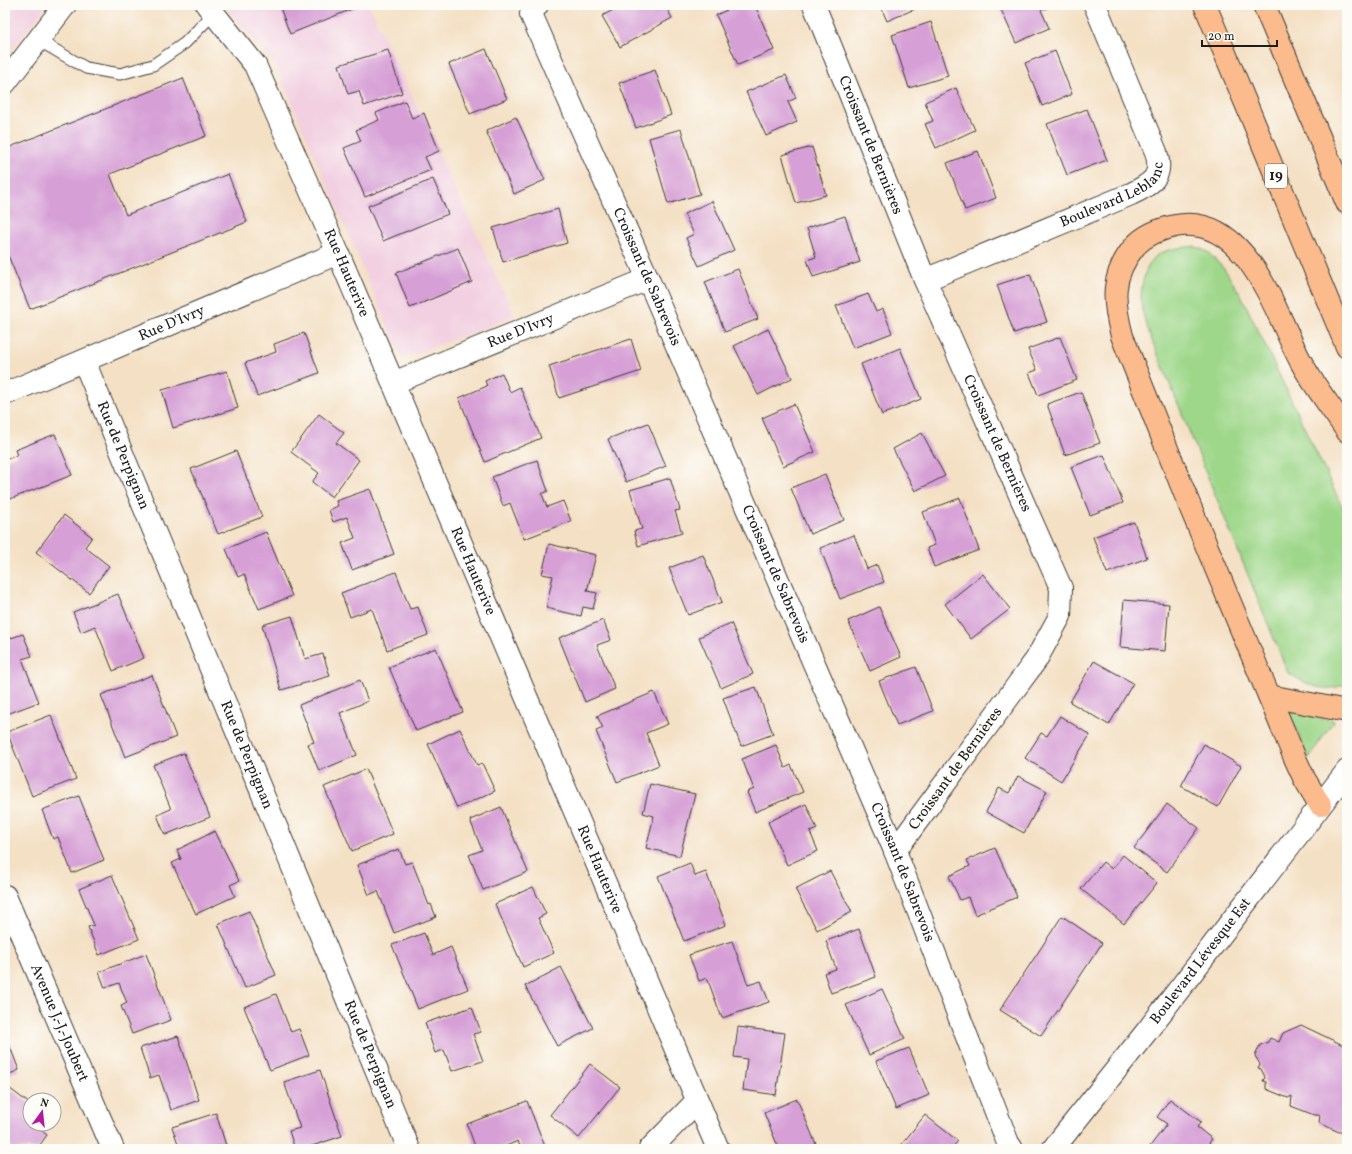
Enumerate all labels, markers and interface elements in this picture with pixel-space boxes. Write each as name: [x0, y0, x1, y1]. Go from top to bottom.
scale bar: [1202, 22, 1277, 48]
text: 20 m: [1208, 29, 1235, 45]
street label: Croissant de Bernières: [833, 72, 908, 218]
street label: Boulevard Leblanc: [1057, 162, 1169, 233]
road number: 19: [1265, 164, 1287, 188]
street label: Croissant de Sabrevois: [607, 204, 686, 349]
street label: Rue Hauterive: [318, 226, 374, 320]
street label: Rue D'Ivry: [135, 300, 208, 347]
street label: Rue D'Ivry: [484, 308, 557, 354]
street label: Croissant de Bernières: [958, 371, 1037, 515]
street label: Rue de Perpignan: [91, 398, 155, 513]
street label: Croissant de Sabrevois: [736, 502, 815, 647]
street label: Rue Hauterive: [445, 524, 501, 619]
street label: Rue de Perpignan: [215, 697, 278, 812]
street label: Croissant de Bernières: [904, 703, 1008, 835]
street label: Croissant de Sabrevois: [865, 799, 940, 945]
street label: Rue Hauterive: [571, 822, 627, 917]
street label: Boulevard Lévesque Est: [1145, 893, 1256, 1029]
street label: Avenue J.-J.-Joubert: [25, 961, 94, 1085]
street label: Rue de Perpignan: [338, 997, 402, 1112]
north arrow: [22, 1092, 62, 1132]
text: N: [38, 1096, 50, 1112]

